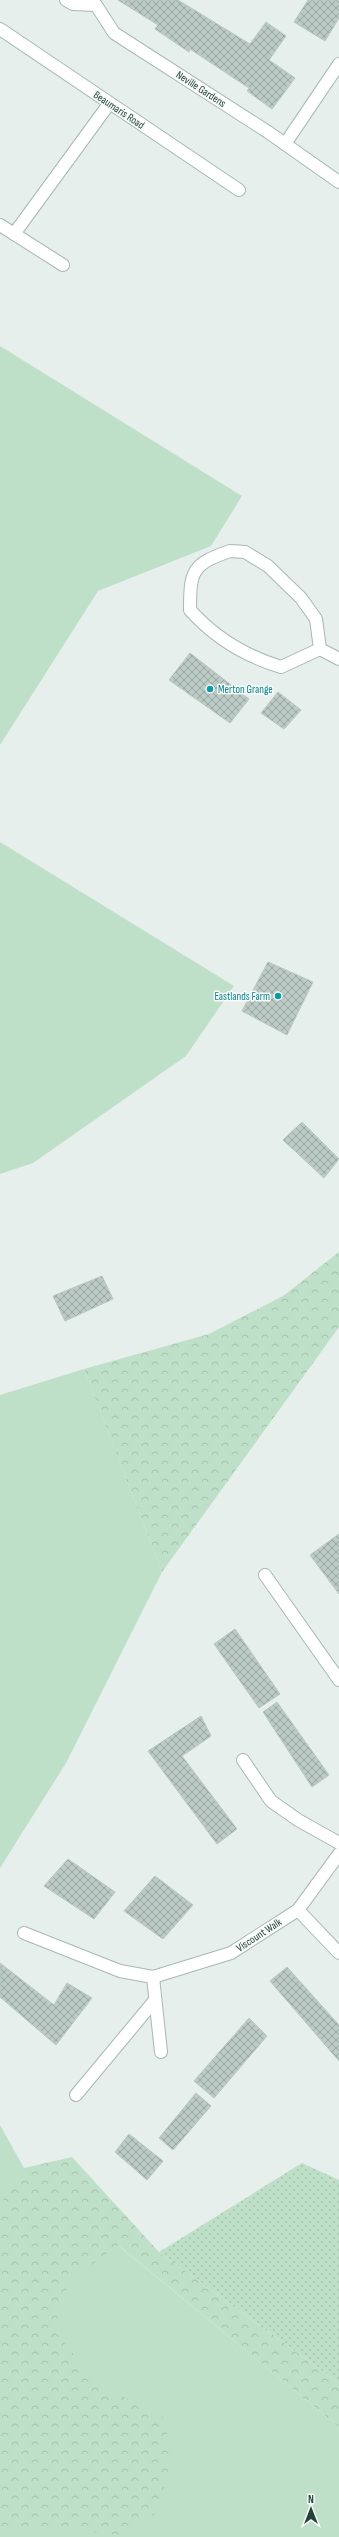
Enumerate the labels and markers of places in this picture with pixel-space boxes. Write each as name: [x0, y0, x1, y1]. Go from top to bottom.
place label: Merton Grange: [218, 683, 273, 696]
marker: Merton Grange: [205, 684, 215, 694]
place label: Eastlands Farm: [214, 990, 270, 1003]
marker: Eastlands Farm: [273, 991, 283, 1001]

